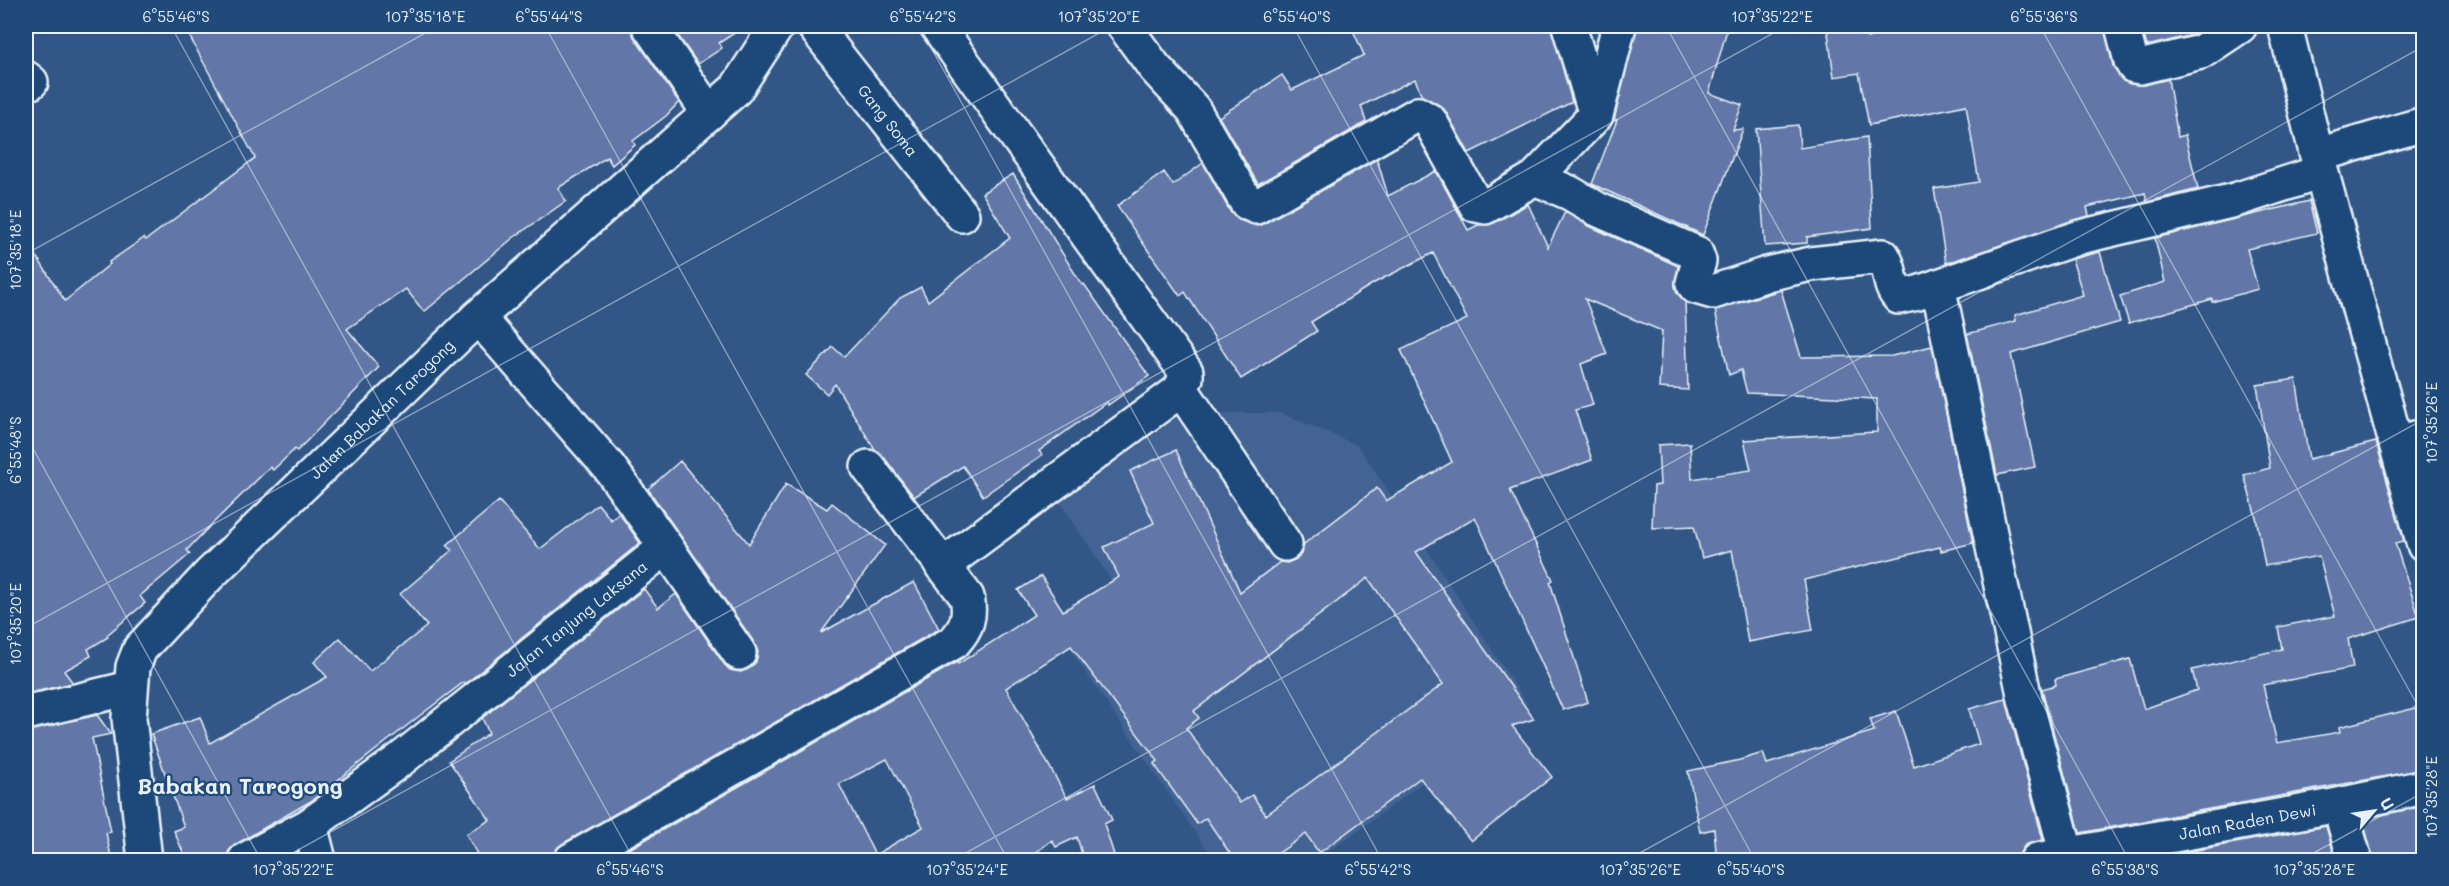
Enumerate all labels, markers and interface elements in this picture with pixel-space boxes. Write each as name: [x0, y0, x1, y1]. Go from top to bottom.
text: 6°55'46"S: [142, 6, 210, 26]
text: 107°35'18"E: [385, 6, 466, 26]
text: 6°55'44"S: [516, 6, 583, 26]
text: 6°55'42"S: [890, 6, 956, 26]
text: 107°35'20"E: [1058, 6, 1141, 26]
text: 6°55'40"S: [1263, 6, 1331, 26]
text: 107°35'22"E: [1731, 6, 1813, 26]
text: 6°55'36"S: [2010, 6, 2078, 26]
street label: Gang Soma: [853, 80, 923, 161]
text: 107°35'18"E: [5, 209, 25, 290]
street label: Jalan Babakan Tarogong: [305, 335, 458, 483]
text: 107°35'26"E: [2421, 381, 2441, 464]
text: 6°55'48"S: [5, 416, 25, 484]
street label: Jalan Tanjung Laksana: [501, 555, 651, 681]
text: 107°35'20"E: [5, 582, 25, 665]
text: 107°35'28"E: [2421, 755, 2441, 838]
district label: Babakan Tarogong: [137, 771, 343, 800]
north arrow: [2344, 781, 2404, 841]
text: U: [2376, 793, 2399, 814]
street label: Jalan Raden Dewi: [2177, 798, 2318, 844]
text: 107°35'22"E: [252, 859, 334, 879]
text: 6°55'46"S: [596, 859, 664, 879]
text: 107°35'24"E: [926, 859, 1008, 879]
text: 6°55'42"S: [1345, 859, 1411, 879]
text: 107°35'26"E: [1599, 859, 1682, 879]
text: 6°55'40"S: [1717, 859, 1785, 879]
text: 6°55'38"S: [2091, 859, 2159, 879]
text: 107°35'28"E: [2273, 859, 2356, 879]

